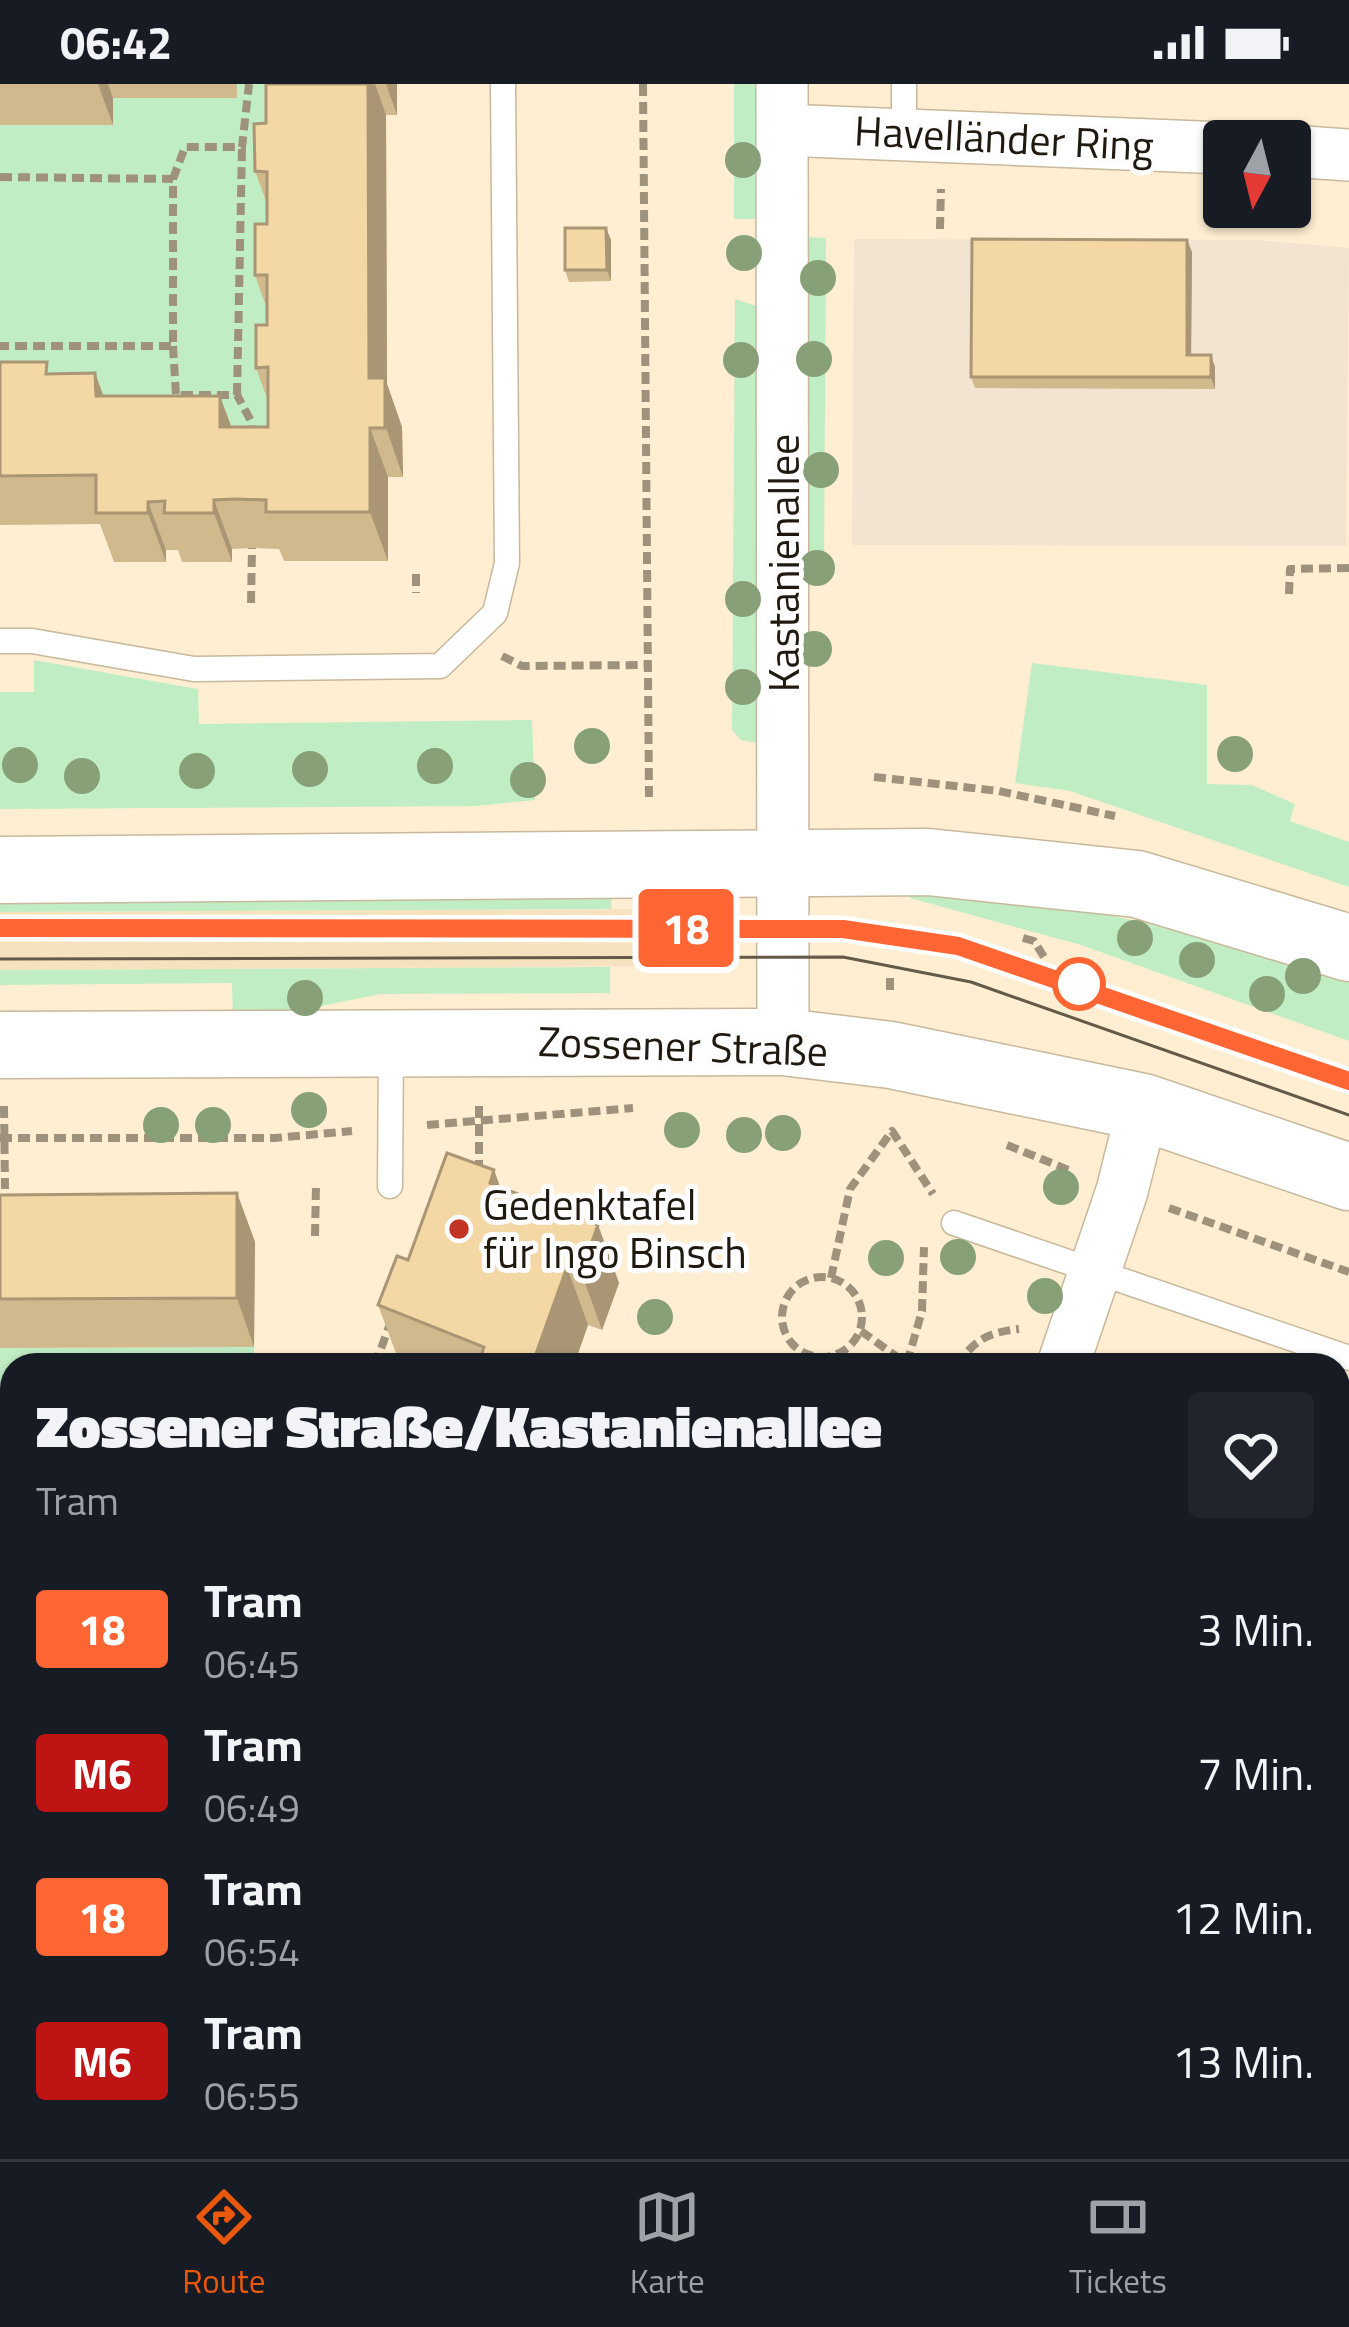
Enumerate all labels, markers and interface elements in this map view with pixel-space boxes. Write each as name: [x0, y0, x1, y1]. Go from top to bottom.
text: 06:42: [60, 8, 172, 76]
street label: Havelländer Ring: [853, 97, 1155, 177]
north arrow: [1203, 120, 1311, 228]
map controls: [1203, 120, 1311, 228]
street label: Kastanienallee: [751, 434, 815, 692]
line badge: 18: [632, 889, 740, 967]
text: 18: [662, 896, 710, 960]
unlabelled marker: [1054, 959, 1104, 1009]
street label: Zossener Straße: [537, 1008, 829, 1082]
place label: Gedenktafel für Ingo Binsch: [483, 1172, 747, 1284]
marker: Gedenktafel für Ingo Binsch: [446, 1216, 472, 1242]
text: Zossener Straße/Kastanienallee: [36, 1382, 882, 1469]
button: heart: [1188, 1392, 1314, 1518]
text: Tram: [36, 1471, 119, 1530]
text: Tram: [204, 1566, 303, 1634]
text: 3 Min.: [1197, 1595, 1314, 1663]
text: 18: [78, 1597, 126, 1661]
text: 06:45: [204, 1634, 300, 1693]
text: Tram: [204, 1710, 303, 1778]
text: 7 Min.: [1197, 1739, 1314, 1807]
text: M6: [72, 1741, 132, 1805]
text: 06:49: [204, 1778, 300, 1837]
text: Tram: [204, 1854, 303, 1922]
text: 12 Min.: [1172, 1883, 1314, 1951]
text: 18: [78, 1885, 126, 1949]
text: 06:54: [204, 1922, 300, 1981]
text: Tram: [204, 1998, 303, 2066]
text: 13 Min.: [1172, 2027, 1314, 2095]
text: M6: [72, 2029, 132, 2093]
text: 06:55: [204, 2066, 300, 2125]
tab: Route: [182, 2184, 265, 2306]
tab: Karte: [630, 2184, 705, 2306]
tab: Tickets: [1069, 2184, 1167, 2306]

